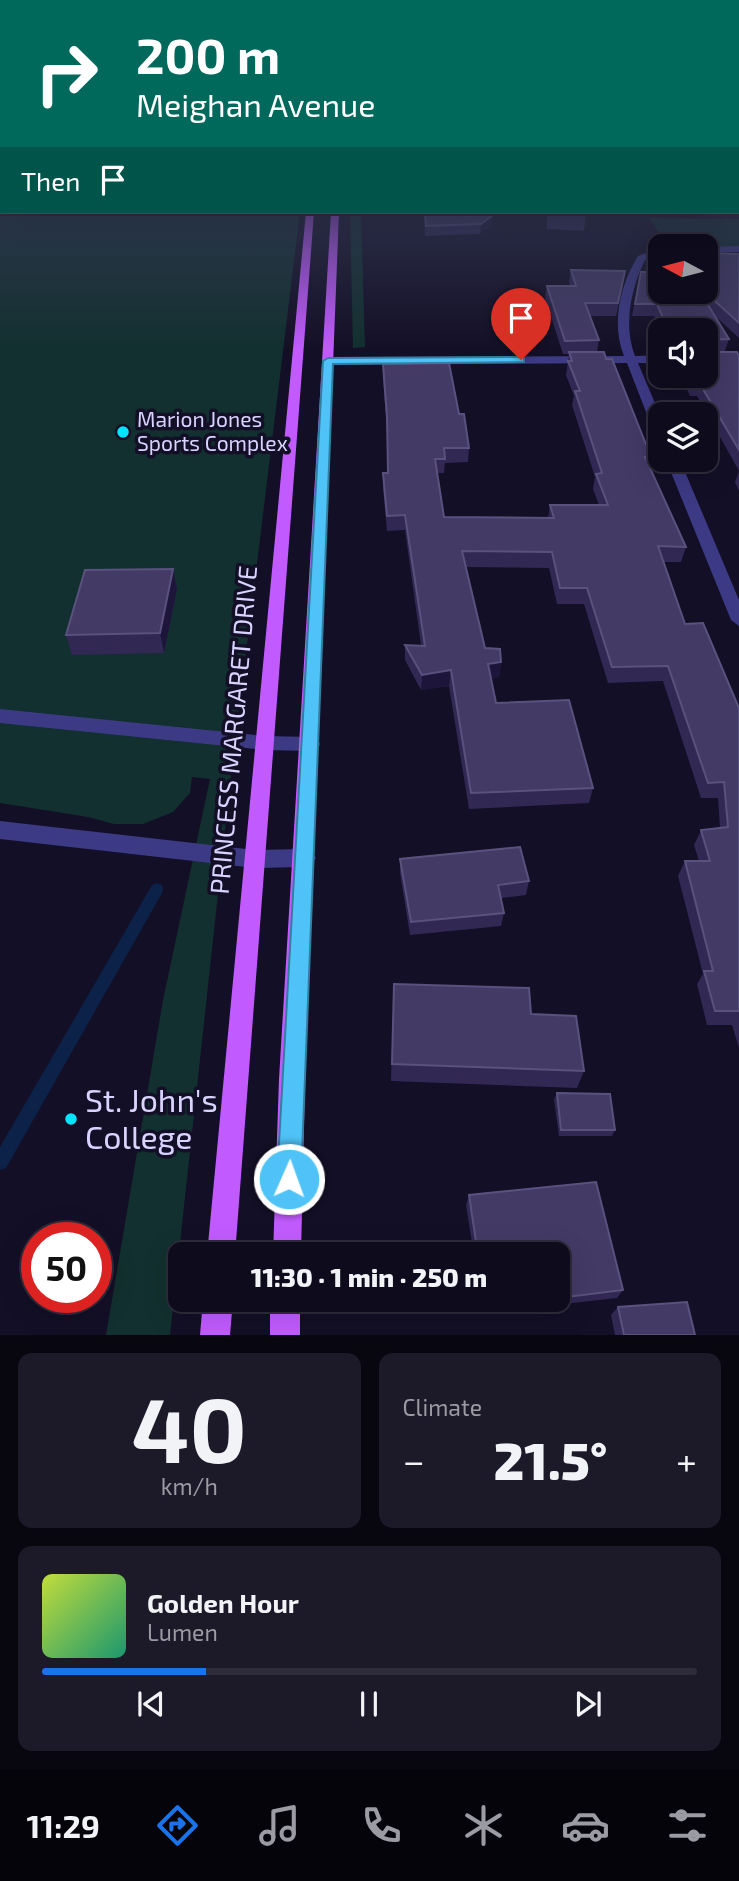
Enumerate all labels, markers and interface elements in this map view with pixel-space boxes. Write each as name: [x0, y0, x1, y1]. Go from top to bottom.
text: 200 m: [136, 25, 280, 84]
icon: right: [21, 28, 112, 119]
text: Meighan Avenue: [136, 85, 375, 123]
icon: arrive: [94, 161, 132, 199]
text: Then: [21, 165, 80, 196]
north arrow: [648, 234, 718, 304]
map controls: [648, 234, 718, 472]
pin: [491, 288, 551, 360]
icon: arrive: [502, 299, 540, 337]
button: sound: [648, 318, 718, 388]
button: layers: [648, 402, 718, 472]
place label: Marion Jones Sports Complex: [137, 406, 288, 455]
marker: Marion Jones Sports Complex: [115, 424, 131, 440]
street label: PRINCESS MARGARET DRIVE: [203, 564, 262, 896]
place label: St. John's College: [85, 1080, 218, 1155]
marker: St. John's College: [63, 1111, 79, 1127]
position arrow: [252, 1142, 326, 1216]
speed limit sign: 50: [21, 1222, 112, 1313]
text: 11:30 · 1 min · 250 m: [251, 1261, 487, 1292]
text: 40: [132, 1372, 247, 1481]
text: Climate: [403, 1393, 482, 1421]
text: 21.5°: [493, 1428, 607, 1490]
text: −: [403, 1437, 425, 1483]
text: +: [676, 1437, 697, 1483]
text: km/h: [161, 1472, 218, 1500]
text: Golden Hour: [147, 1587, 299, 1618]
text: Lumen: [147, 1618, 218, 1646]
icon: previous: [132, 1685, 170, 1723]
icon: pause: [350, 1685, 388, 1723]
icon: next: [569, 1685, 607, 1723]
icon: directions: [153, 1801, 202, 1850]
icon: music: [255, 1801, 304, 1850]
icon: phone: [357, 1801, 406, 1850]
icon: climate: [459, 1801, 508, 1850]
icon: car: [561, 1801, 610, 1850]
icon: filters: [663, 1801, 712, 1850]
text: 11:29: [27, 1806, 100, 1844]

